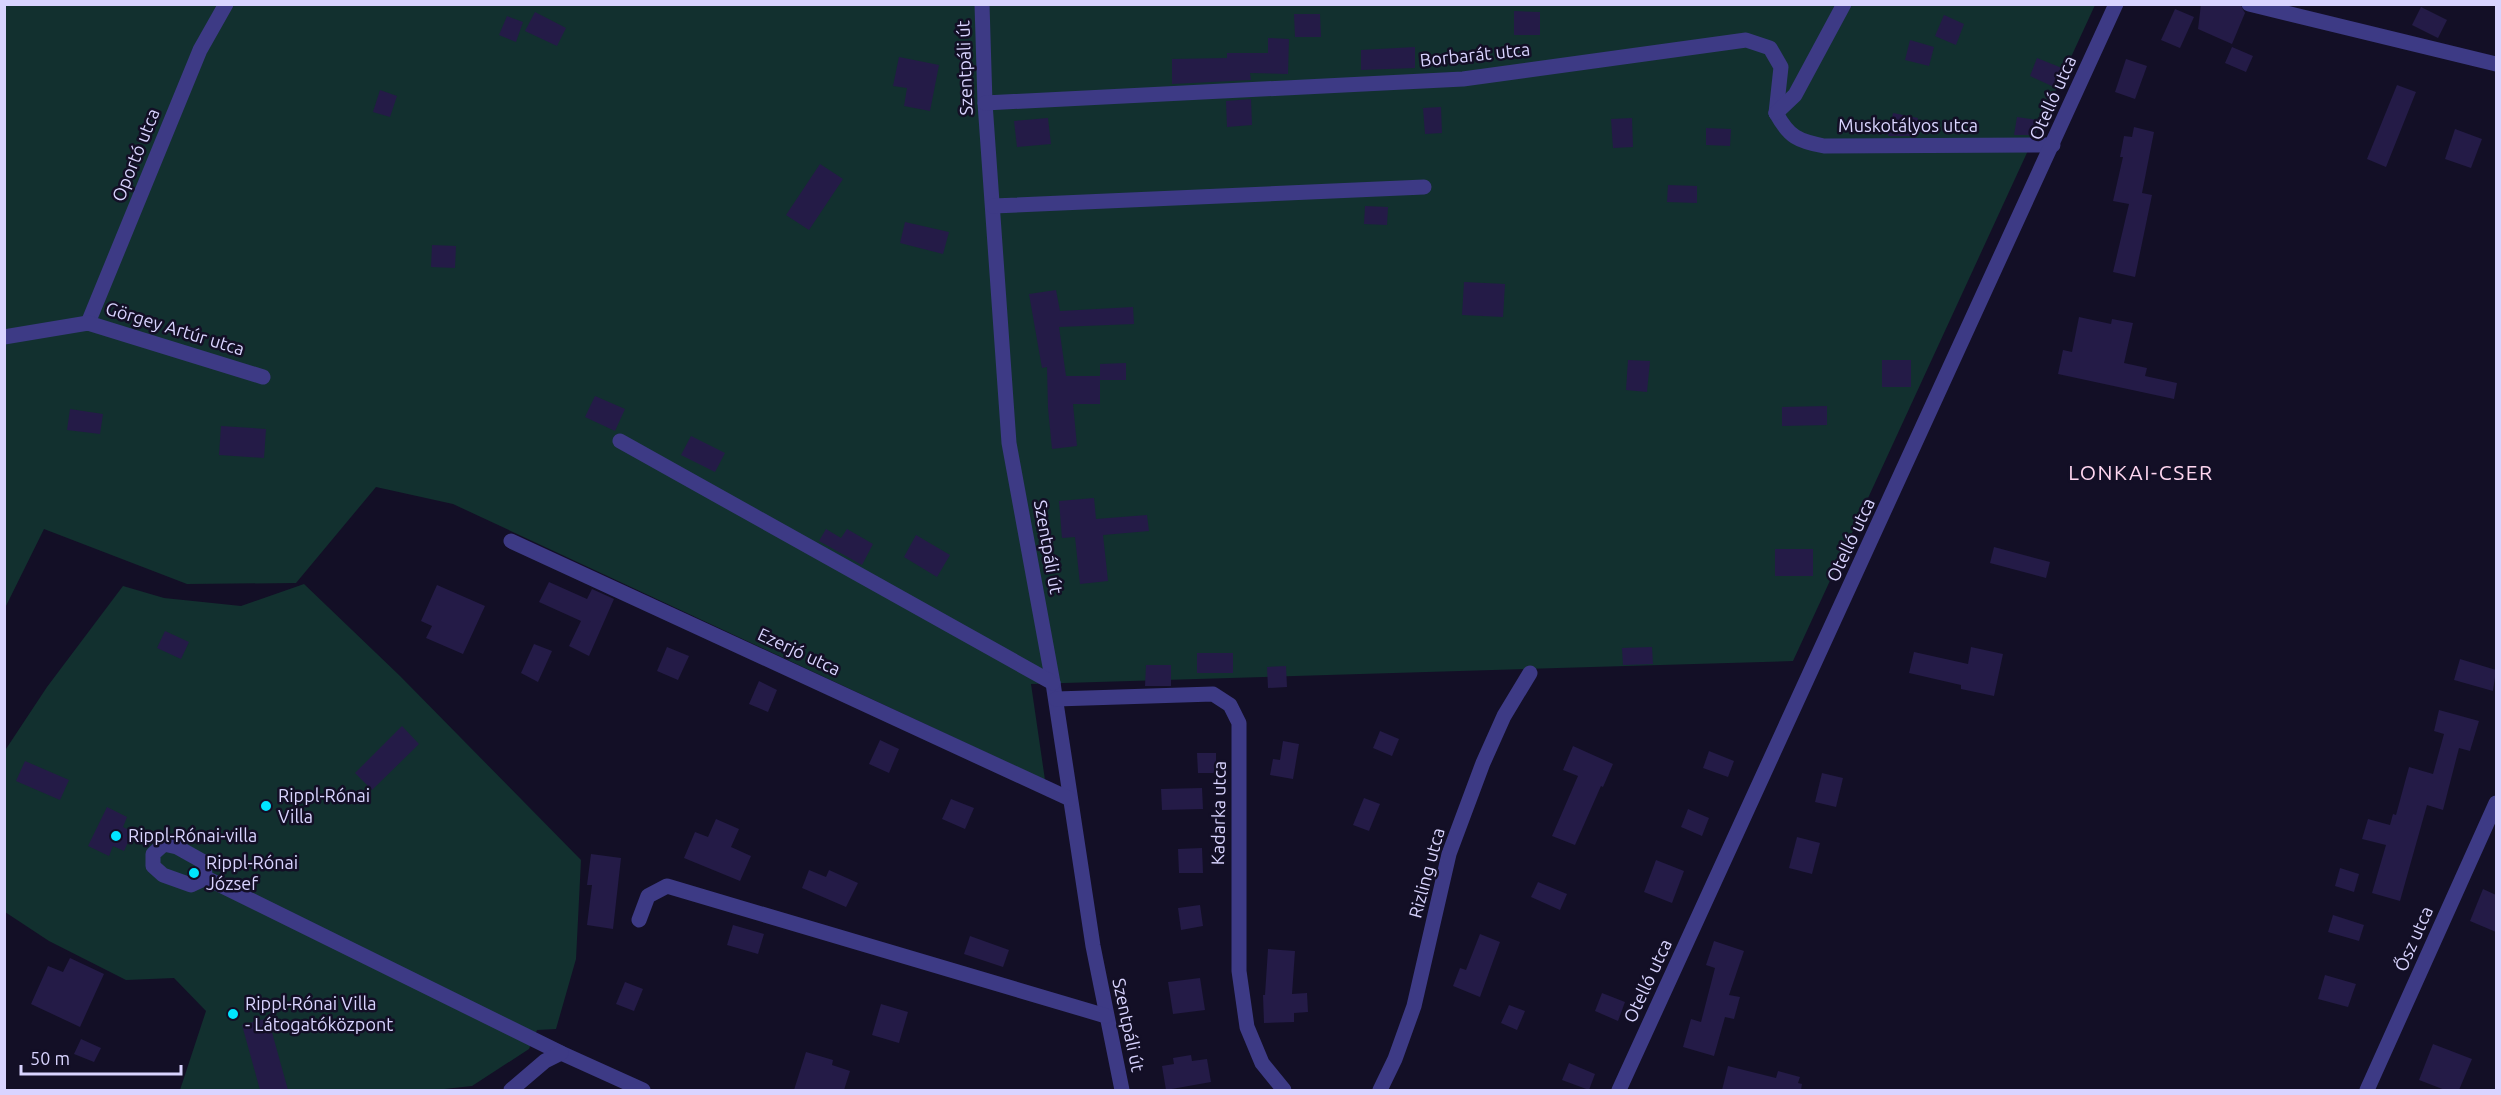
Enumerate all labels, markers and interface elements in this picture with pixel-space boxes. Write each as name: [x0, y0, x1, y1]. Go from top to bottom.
street label: Szentpáli út: [952, 20, 976, 116]
street label: Borbarát utca: [1419, 38, 1531, 70]
street label: Otelló utca: [2025, 52, 2080, 143]
street label: Oportó utca: [107, 105, 163, 204]
street label: Muskotályos utca: [1838, 115, 1978, 135]
street label: Görgey Artúr utca: [103, 297, 247, 359]
district label: LONKAI-CSER: [2068, 460, 2214, 484]
street label: Otelló utca: [1822, 495, 1878, 585]
street label: Szentpáli út: [1031, 498, 1067, 595]
street label: Ezerjó utca: [755, 623, 844, 679]
street label: Kadarka utca: [1207, 761, 1229, 865]
place label: Rippl-Rónai Villa: [278, 785, 370, 826]
marker: Rippl-Rónai Villa: [259, 799, 273, 813]
place label: Rippl-Rónai-villa: [128, 825, 257, 845]
street label: Rizling utca: [1404, 825, 1448, 920]
marker: Rippl-Rónai-villa: [109, 829, 123, 843]
place label: Rippl-Rónai József: [206, 852, 298, 893]
marker: Rippl-Rónai József: [187, 866, 201, 880]
street label: Ősz utca: [2389, 903, 2436, 974]
street label: Otelló utca: [1619, 936, 1675, 1026]
street label: Szentpáli út: [1109, 976, 1149, 1073]
place label: Rippl-Rónai Villa - Látogatóközpont: [245, 993, 393, 1034]
marker: Rippl-Rónai Villa - Látogatóközpont: [226, 1007, 240, 1021]
scale bar: [21, 1038, 182, 1076]
text: 50 m: [30, 1048, 70, 1068]

